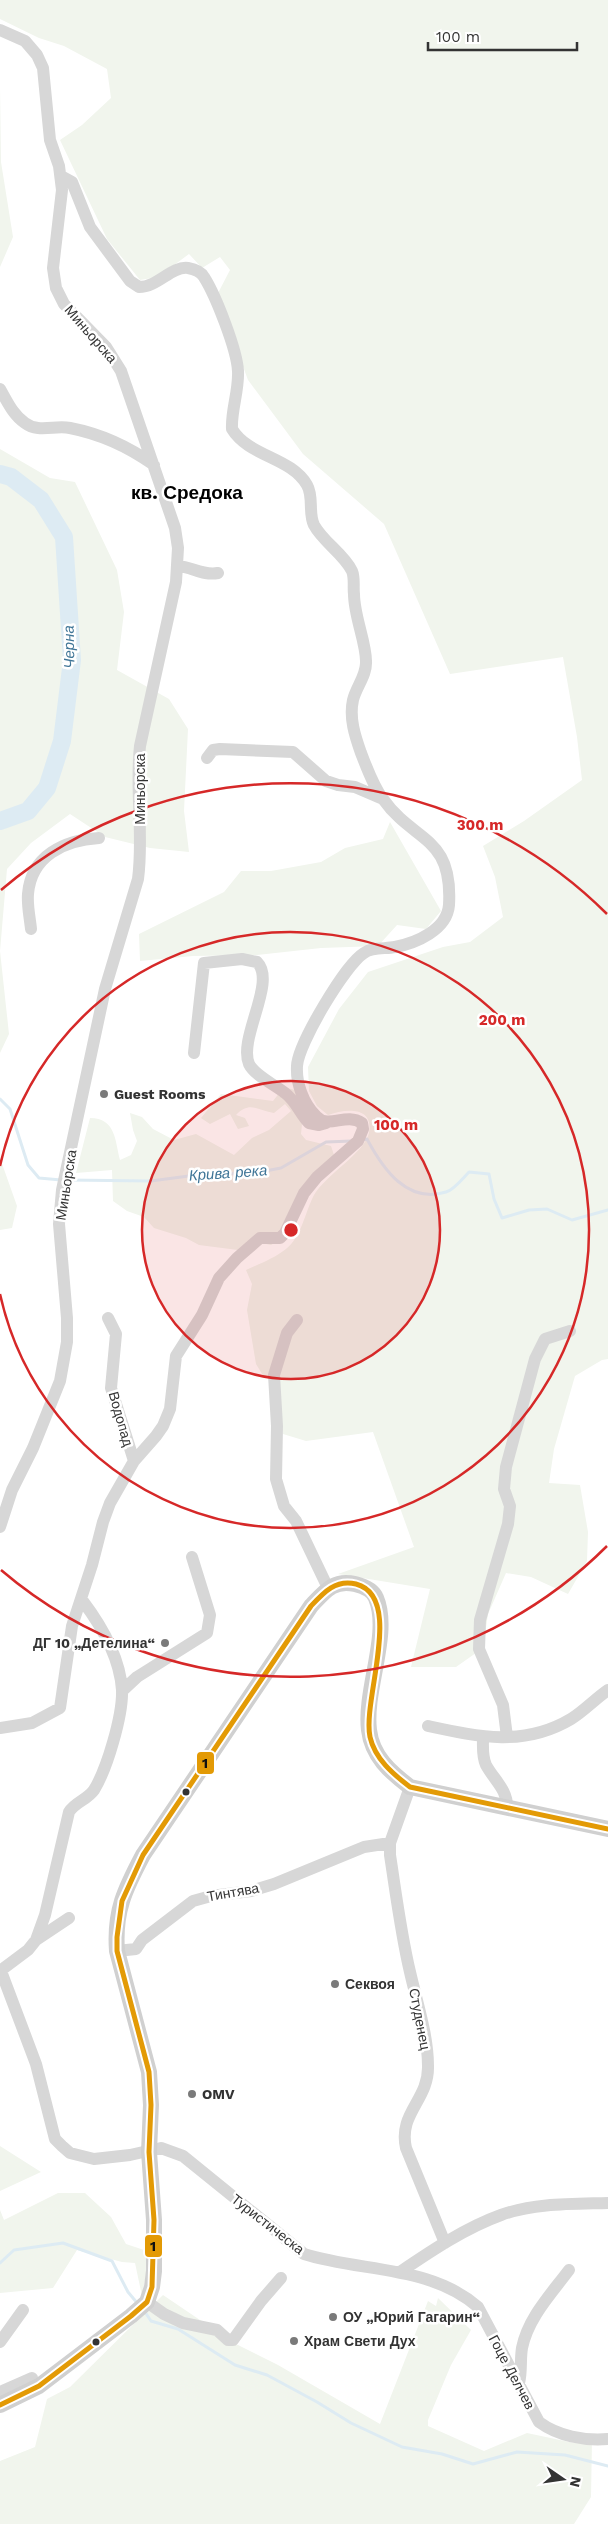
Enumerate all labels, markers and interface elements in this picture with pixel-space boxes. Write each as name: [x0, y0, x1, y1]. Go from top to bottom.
scale bar: [428, 20, 577, 52]
text: 100 m: [436, 28, 480, 46]
street label: Миньорска: [62, 302, 121, 366]
district label: кв. Средока: [131, 481, 243, 504]
water label: Черна: [60, 625, 78, 669]
street label: Миньорска: [132, 753, 148, 825]
text: 300 m: [457, 816, 503, 834]
text: 200 m: [479, 1011, 525, 1029]
place label: Guest Rooms: [114, 1086, 206, 1102]
marker: Guest Rooms: [98, 1088, 110, 1100]
text: 100 m: [374, 1116, 418, 1134]
street label: Миньорска: [53, 1148, 80, 1221]
water label: Крива река: [188, 1161, 268, 1185]
centre of rings: [282, 1221, 300, 1239]
street label: Водопад: [106, 1390, 136, 1448]
place label: ДГ 10 „Детелина“: [33, 1635, 155, 1651]
marker: ДГ 10 „Детелина“: [159, 1637, 171, 1649]
line badge: 1: [196, 1751, 215, 1775]
text: 1: [202, 1755, 208, 1771]
unlabelled marker: [181, 1787, 191, 1797]
street label: Тинтява: [206, 1880, 260, 1904]
place label: Секвоя: [345, 1976, 395, 1992]
marker: Секвоя: [329, 1978, 341, 1990]
street label: Студенец: [406, 1987, 434, 2051]
place label: OMV: [202, 2086, 235, 2102]
marker: OMV: [186, 2088, 198, 2100]
street label: Туристическа: [229, 2191, 308, 2257]
line badge: 1: [144, 2234, 163, 2258]
text: 1: [150, 2238, 156, 2254]
place label: ОУ „Юрий Гагарин“: [343, 2309, 480, 2325]
marker: ОУ „Юрий Гагарин“: [327, 2311, 339, 2323]
street label: Гоце Делчев: [486, 2332, 538, 2412]
place label: Храм Свети Дух: [304, 2333, 416, 2349]
marker: Храм Свети Дух: [288, 2335, 300, 2347]
unlabelled marker: [91, 2337, 101, 2347]
north arrow: [538, 2454, 588, 2504]
text: N: [567, 2475, 585, 2489]

